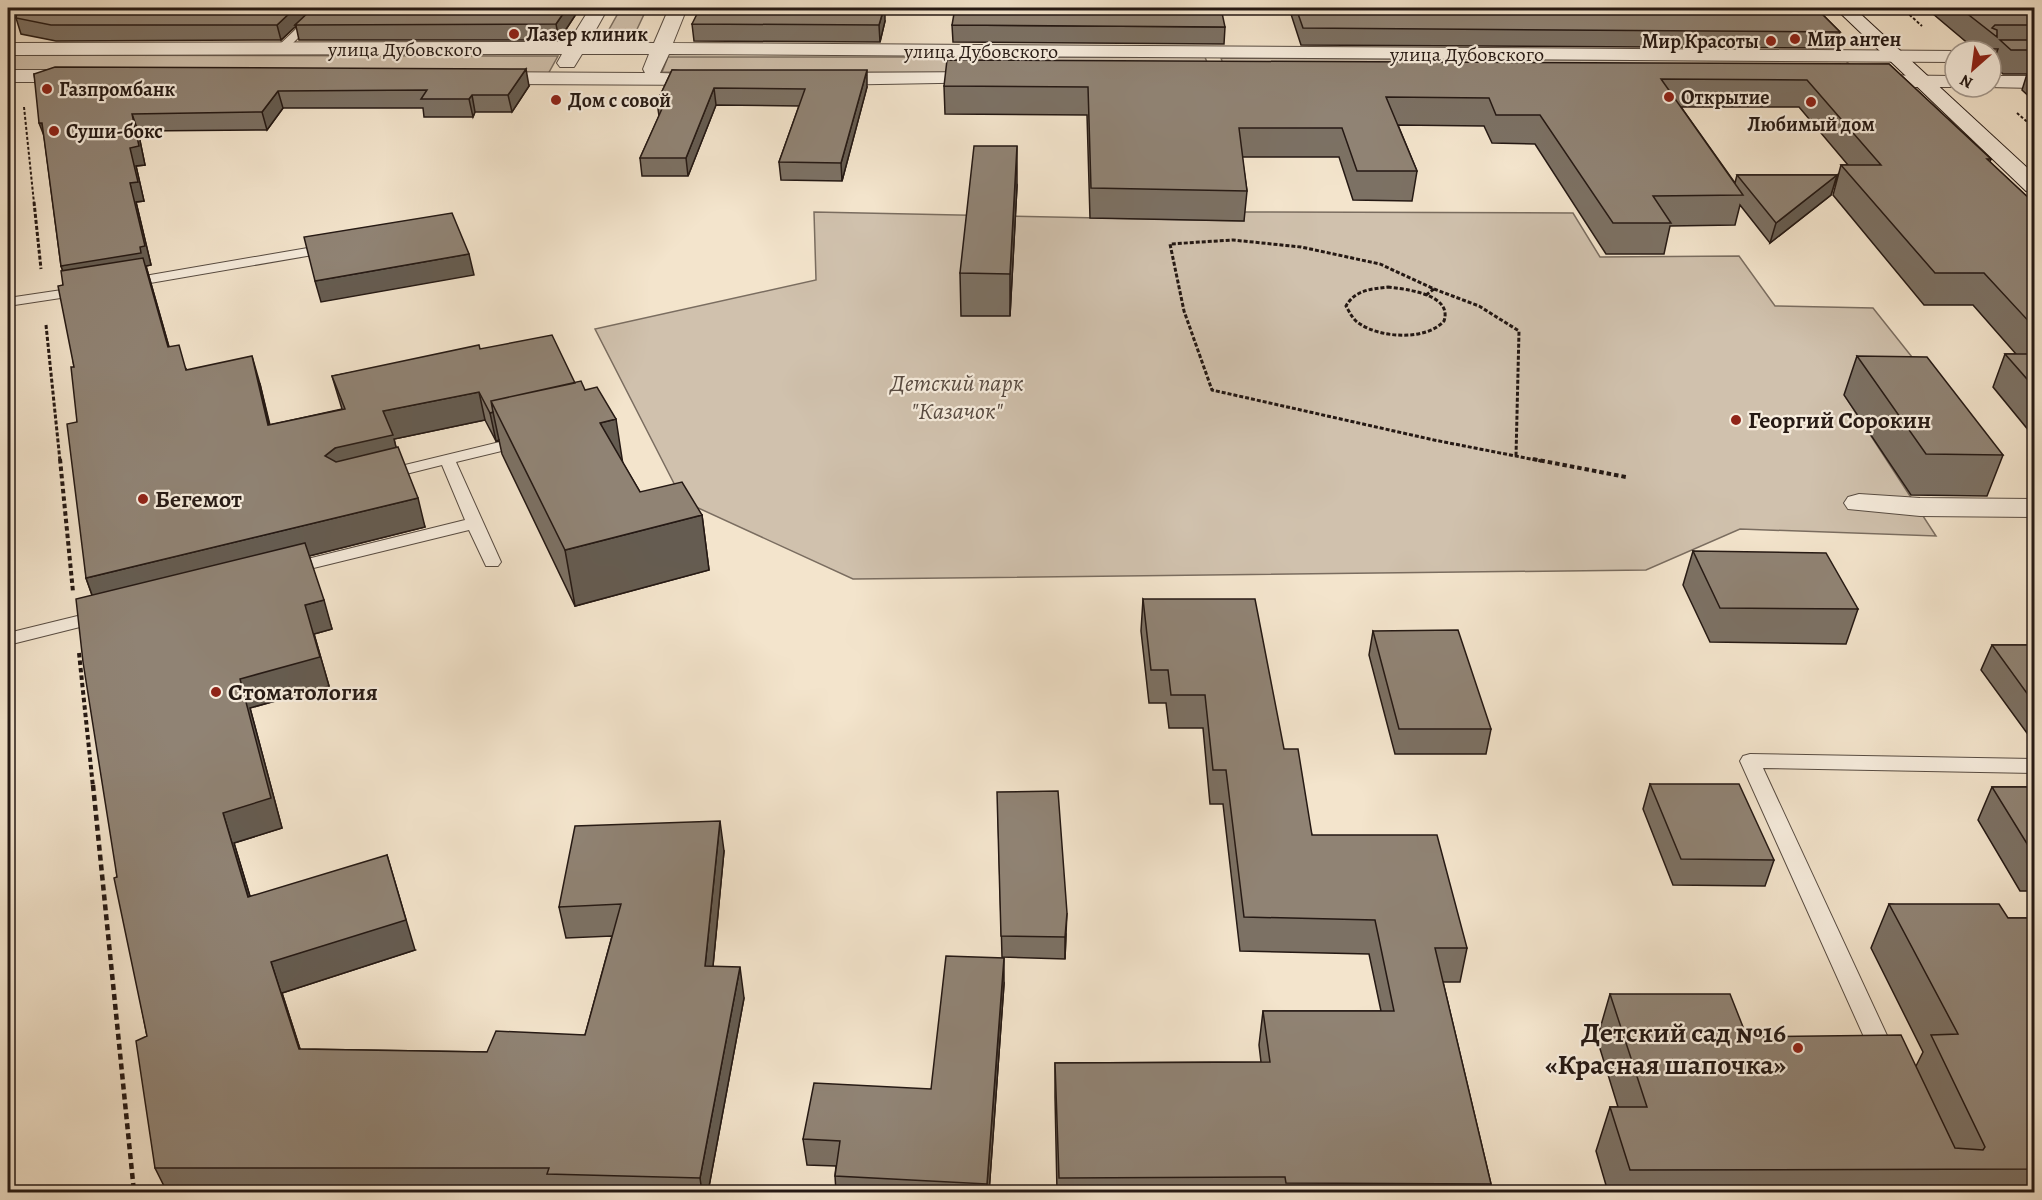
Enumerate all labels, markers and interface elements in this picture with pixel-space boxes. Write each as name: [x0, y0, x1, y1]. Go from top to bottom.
place label: Лазер клиник: [526, 21, 648, 48]
place label: Мир антен: [1807, 26, 1901, 53]
marker: Лазер клиник: [507, 27, 521, 41]
place label: Мир Красоты: [1642, 28, 1759, 55]
marker: Мир антен: [1788, 32, 1802, 46]
marker: Мир Красоты: [1764, 34, 1778, 48]
street label: улица Дубовского: [327, 36, 482, 63]
street label: улица Дубовского: [903, 38, 1058, 65]
north arrow: [1943, 39, 2003, 99]
street label: улица Дубовского: [1389, 41, 1544, 68]
text: N: [1956, 69, 1977, 94]
place label: Газпромбанк: [59, 76, 176, 103]
marker: Газпромбанк: [40, 82, 54, 96]
place label: Открытие: [1681, 84, 1770, 111]
place label: Дом с совой: [568, 87, 671, 114]
marker: Открытие: [1662, 90, 1676, 104]
marker: Дом с совой: [549, 93, 563, 107]
marker: Любимый дом: [1804, 95, 1818, 109]
place label: Любимый дом: [1747, 111, 1875, 138]
place label: Суши-бокс: [66, 118, 163, 145]
marker: Суши-бокс: [47, 124, 61, 138]
park label: Детский парк "Казачок": [889, 367, 1024, 427]
place label: Георгий Сорокин: [1748, 404, 1931, 436]
marker: Георгий Сорокин: [1729, 413, 1743, 427]
place label: Бегемот: [155, 483, 242, 515]
marker: Бегемот: [136, 492, 150, 506]
place label: Стоматология: [228, 676, 378, 708]
marker: Стоматология: [209, 685, 223, 699]
place label: Детский сад №16 «Красная шапочка»: [1545, 1014, 1786, 1084]
marker: Детский сад №16 «Красная шапочка»: [1791, 1041, 1805, 1055]

